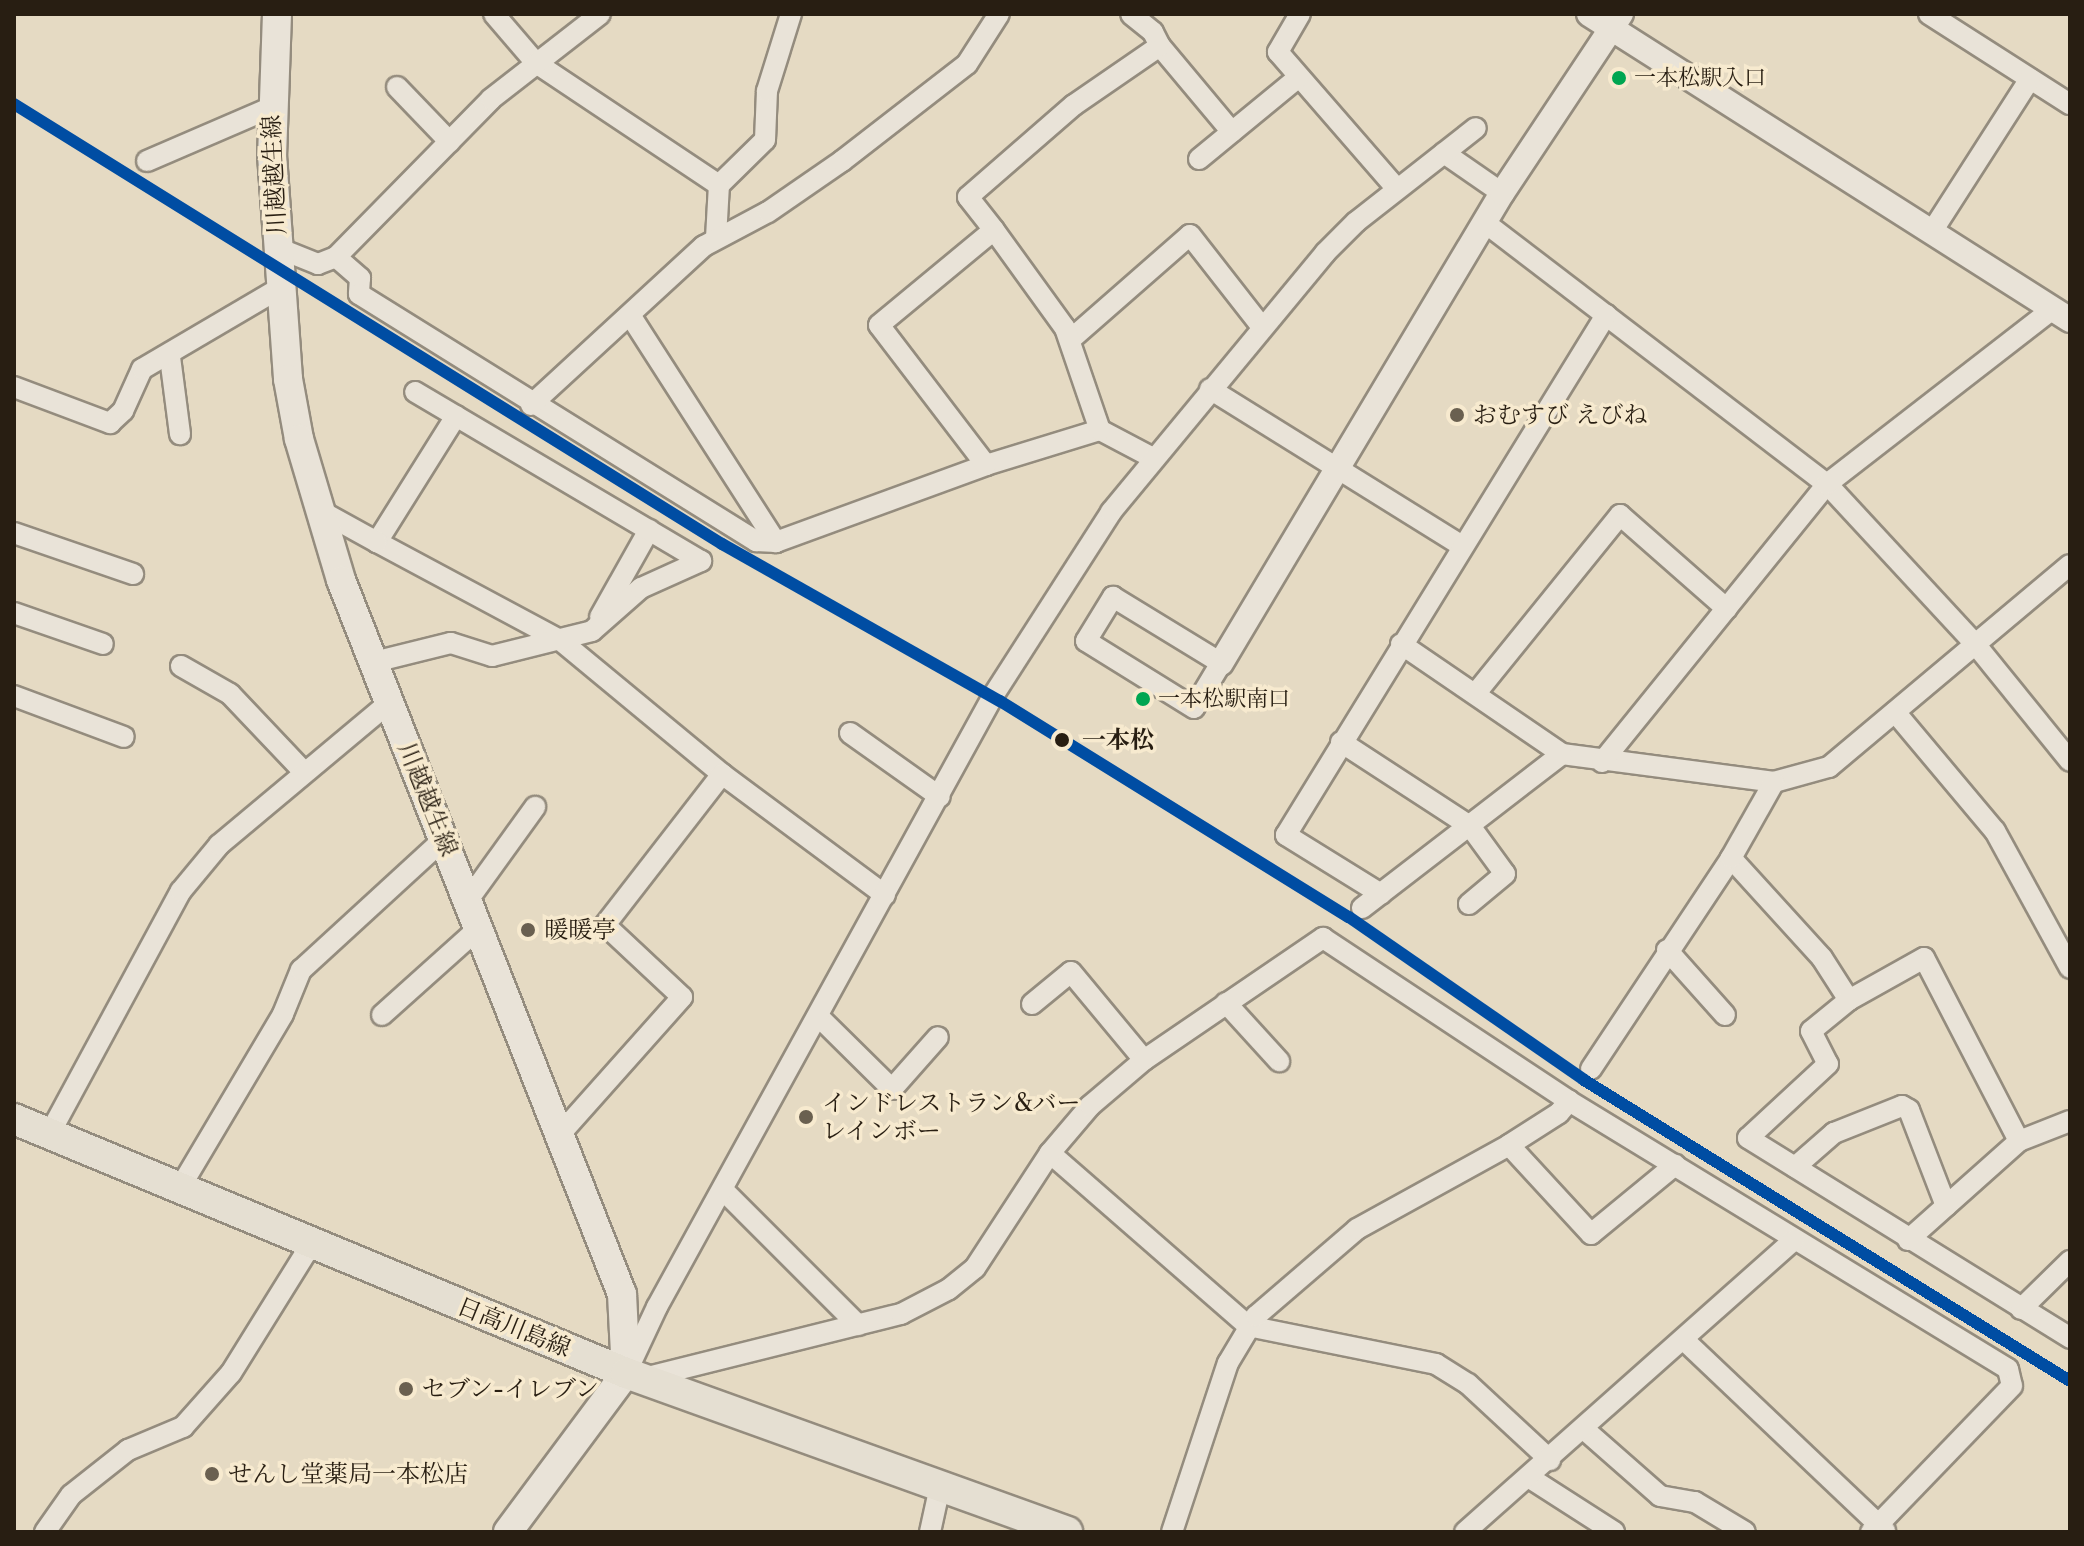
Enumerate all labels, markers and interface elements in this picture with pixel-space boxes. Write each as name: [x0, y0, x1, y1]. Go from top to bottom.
place label: 一本松駅入口: [1634, 65, 1766, 91]
marker: 一本松駅入口: [1611, 70, 1627, 86]
street label: 川越越生線: [256, 114, 292, 236]
place label: おむすび えびね: [1473, 401, 1647, 429]
marker: おむすび えびね: [1448, 406, 1466, 424]
place label: 一本松駅南口: [1158, 686, 1290, 712]
marker: 一本松駅南口: [1135, 691, 1151, 707]
place label: 一本松: [1082, 726, 1154, 754]
marker: 一本松: [1049, 727, 1075, 753]
street label: 川越越生線: [392, 738, 464, 860]
place label: 暖暖亭: [544, 916, 616, 944]
marker: 暖暖亭: [519, 921, 537, 939]
place label: インドレストラン&バー レインボー: [822, 1089, 1081, 1145]
marker: インドレストラン&バー レインボー: [797, 1108, 815, 1126]
street label: 日高川島線: [453, 1291, 575, 1363]
place label: セブン-イレブン: [422, 1375, 601, 1403]
marker: セブン-イレブン: [397, 1380, 415, 1398]
place label: せんし堂薬局一本松店: [228, 1460, 468, 1488]
marker: せんし堂薬局一本松店: [203, 1465, 221, 1483]

